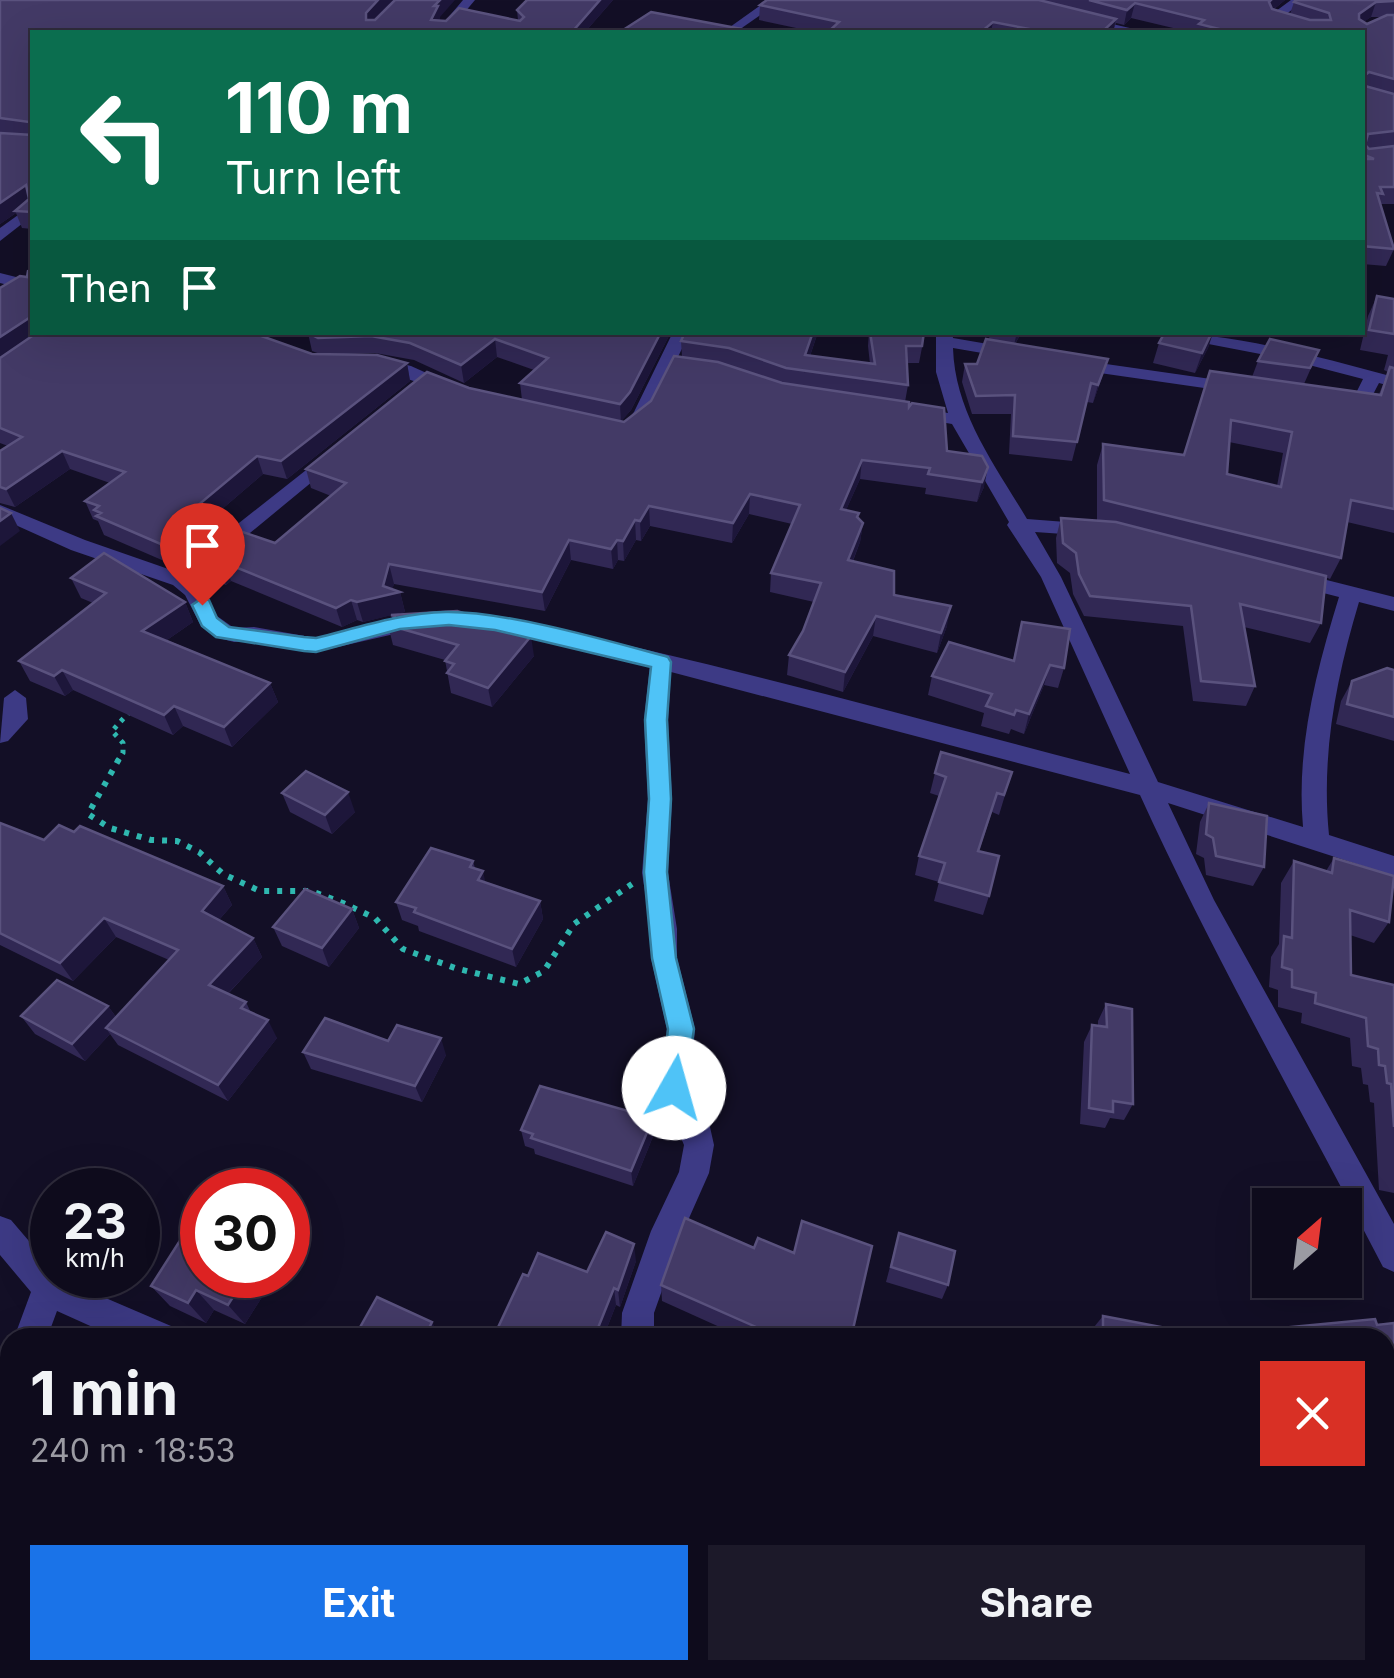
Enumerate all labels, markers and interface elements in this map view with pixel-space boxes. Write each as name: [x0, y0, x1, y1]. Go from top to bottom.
text: 110 m: [225, 65, 413, 150]
icon: left: [60, 70, 190, 200]
text: Turn left: [225, 150, 401, 205]
icon: arrive: [172, 260, 227, 315]
text: Then: [60, 265, 152, 311]
pin: [160, 503, 245, 606]
icon: arrive: [175, 518, 230, 573]
position arrow: [622, 1036, 726, 1140]
speed limit sign: 30: [180, 1168, 310, 1298]
north arrow: [1252, 1188, 1362, 1298]
map controls: [1252, 1188, 1362, 1298]
text: 23: [63, 1191, 127, 1251]
text: km/h: [65, 1243, 125, 1273]
text: 1 min: [30, 1357, 178, 1429]
button: close: [1260, 1361, 1365, 1466]
text: 240 m · 18:53: [30, 1431, 235, 1470]
button: Exit: [30, 1545, 688, 1660]
button: Share: [708, 1545, 1365, 1660]

